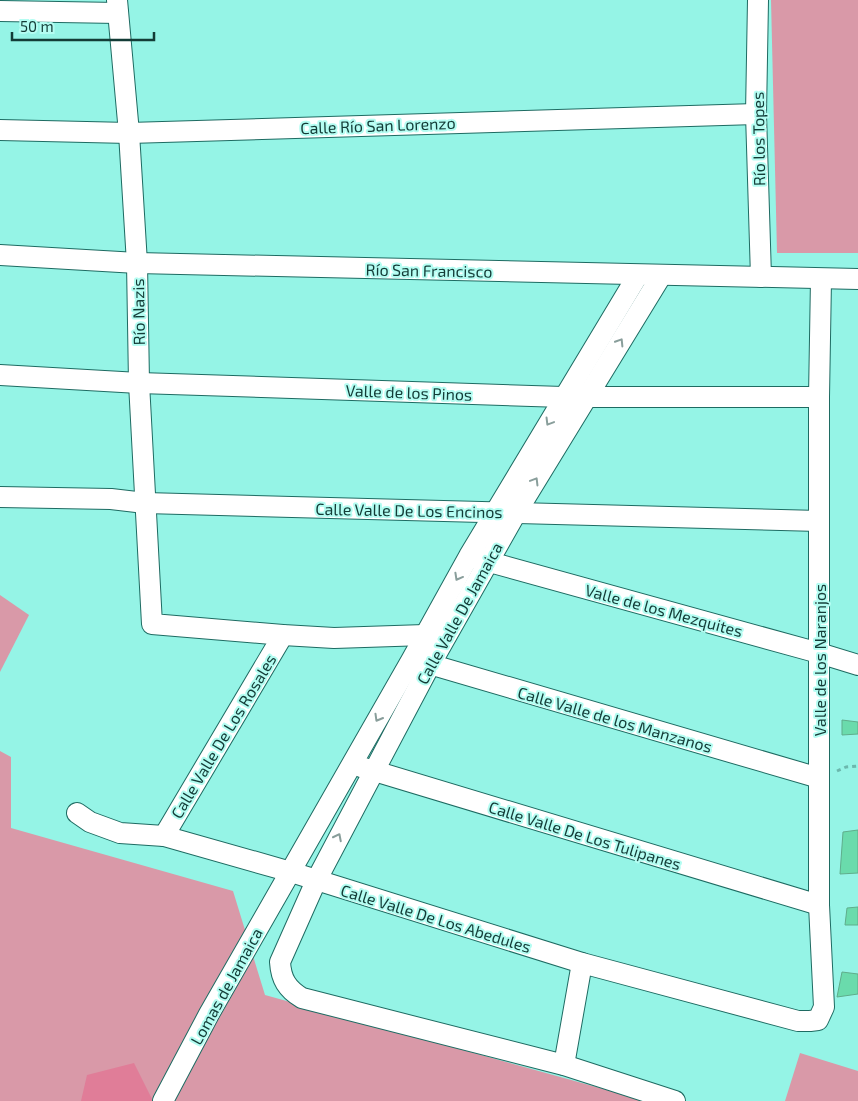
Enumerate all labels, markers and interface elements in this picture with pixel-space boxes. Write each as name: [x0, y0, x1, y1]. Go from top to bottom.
scale bar: [12, 10, 155, 42]
text: 50 m: [20, 17, 54, 35]
street label: Río los Topes: [748, 92, 768, 186]
street label: Calle Río San Lorenzo: [300, 113, 456, 137]
street label: Río San Francisco: [365, 259, 493, 281]
street label: Río Nazis: [128, 278, 148, 346]
one-way arrow: [614, 338, 623, 348]
street label: Valle de los Pinos: [345, 380, 473, 404]
one-way arrow: [545, 416, 555, 425]
one-way arrow: [529, 477, 539, 486]
street label: Calle Valle De Los Encinos: [315, 499, 503, 521]
street label: Calle Valle De Jamaica: [412, 539, 506, 687]
one-way arrow: [454, 571, 464, 580]
street label: Valle de los Mezquites: [583, 580, 745, 640]
street label: Valle de los Naranjos: [810, 584, 830, 736]
street label: Calle Valle De Los Rosales: [166, 651, 280, 821]
street label: Calle Valle de los Manzanos: [516, 682, 714, 756]
one-way arrow: [375, 713, 385, 722]
street label: Calle Valle De Los Tulipanes: [487, 797, 683, 873]
one-way arrow: [332, 834, 342, 843]
street label: Calle Valle De Los Abedules: [339, 880, 533, 956]
street label: Lomas de Jamaica: [186, 924, 266, 1048]

